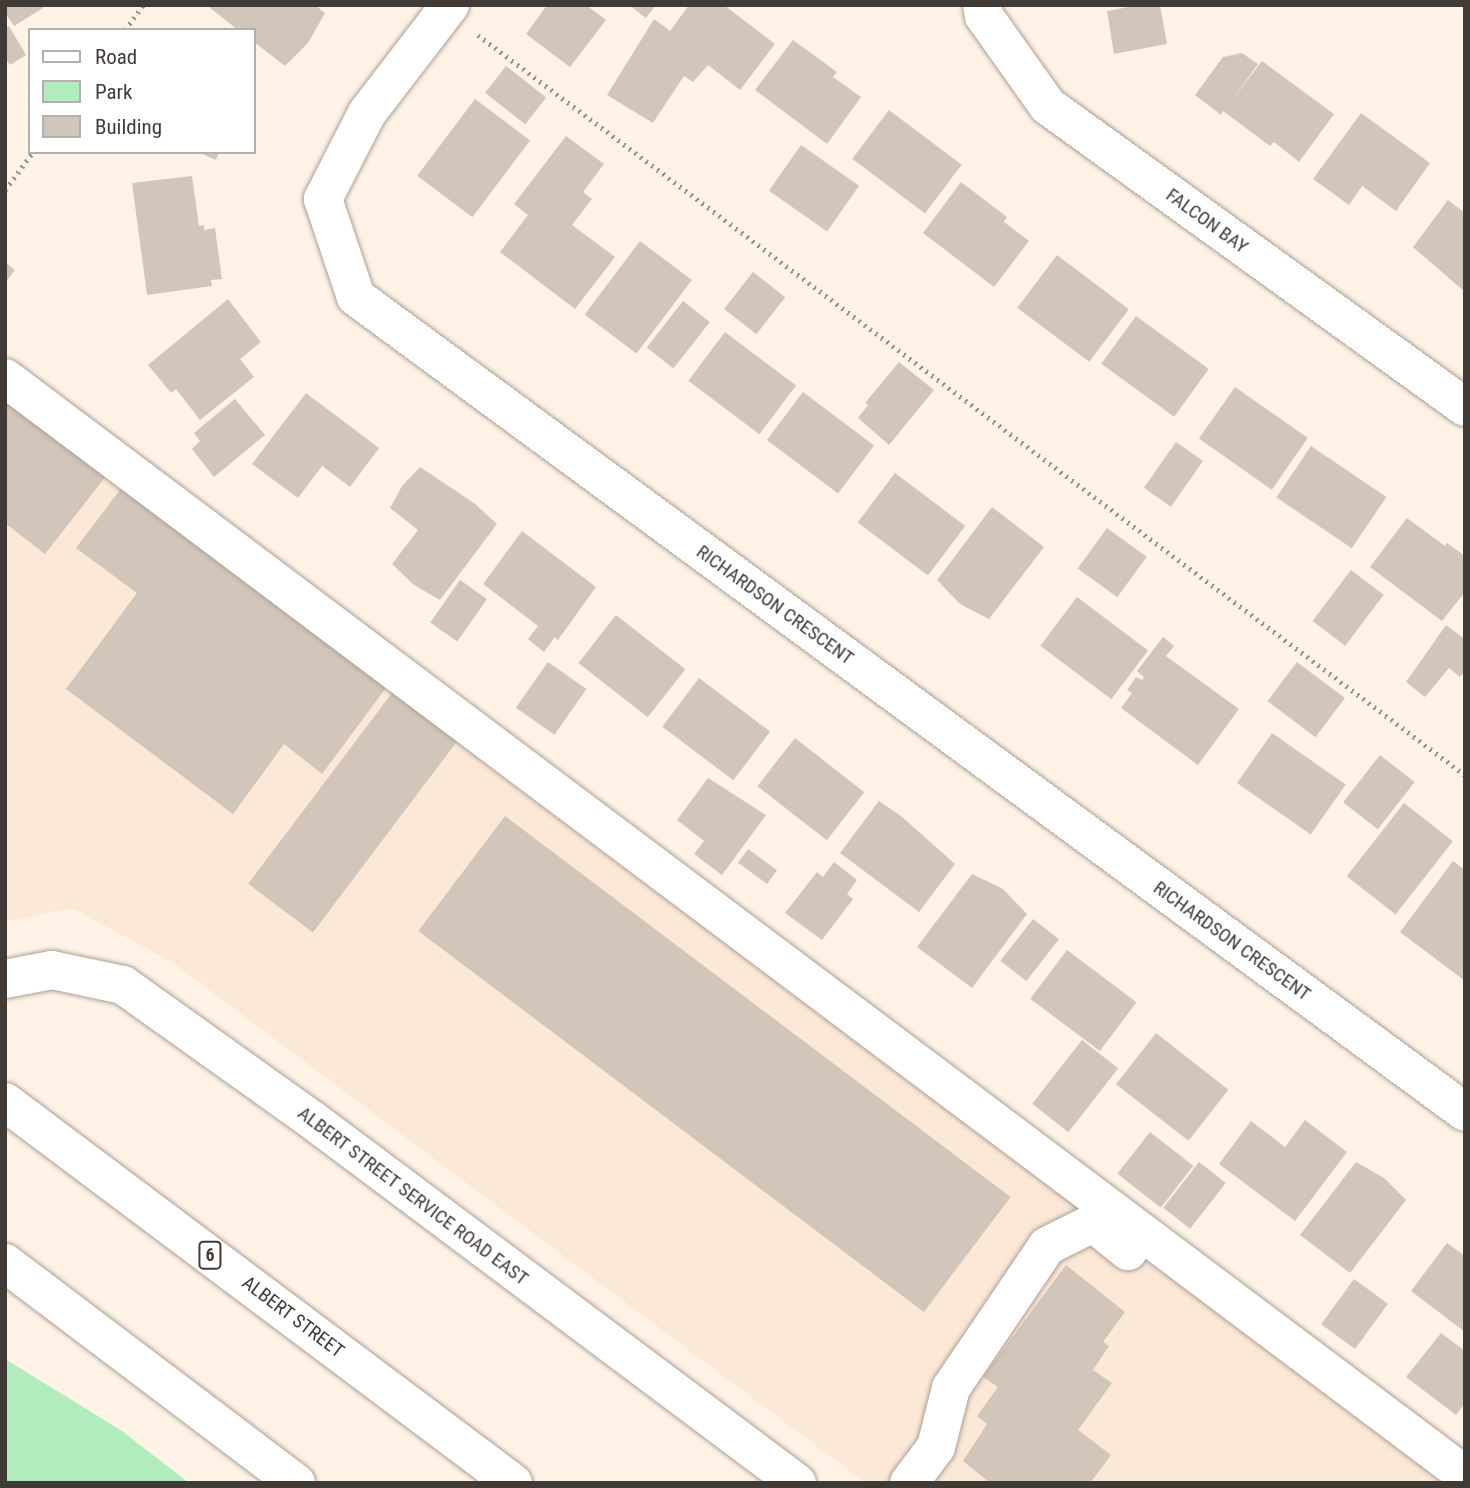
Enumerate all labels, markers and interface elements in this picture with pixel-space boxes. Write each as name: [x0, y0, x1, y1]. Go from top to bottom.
legend: [28, 28, 256, 154]
text: Road: [95, 45, 137, 69]
text: Park: [95, 80, 132, 104]
text: Building: [95, 115, 162, 139]
street label: FALCON BAY: [1162, 184, 1252, 258]
street label: RICHARDSON CRESCENT: [692, 540, 858, 670]
street label: RICHARDSON CRESCENT: [1149, 876, 1315, 1006]
street label: ALBERT STREET SERVICE ROAD EAST: [293, 1102, 533, 1290]
road number: 6: [198, 1240, 222, 1270]
street label: ALBERT STREET: [237, 1271, 349, 1363]

